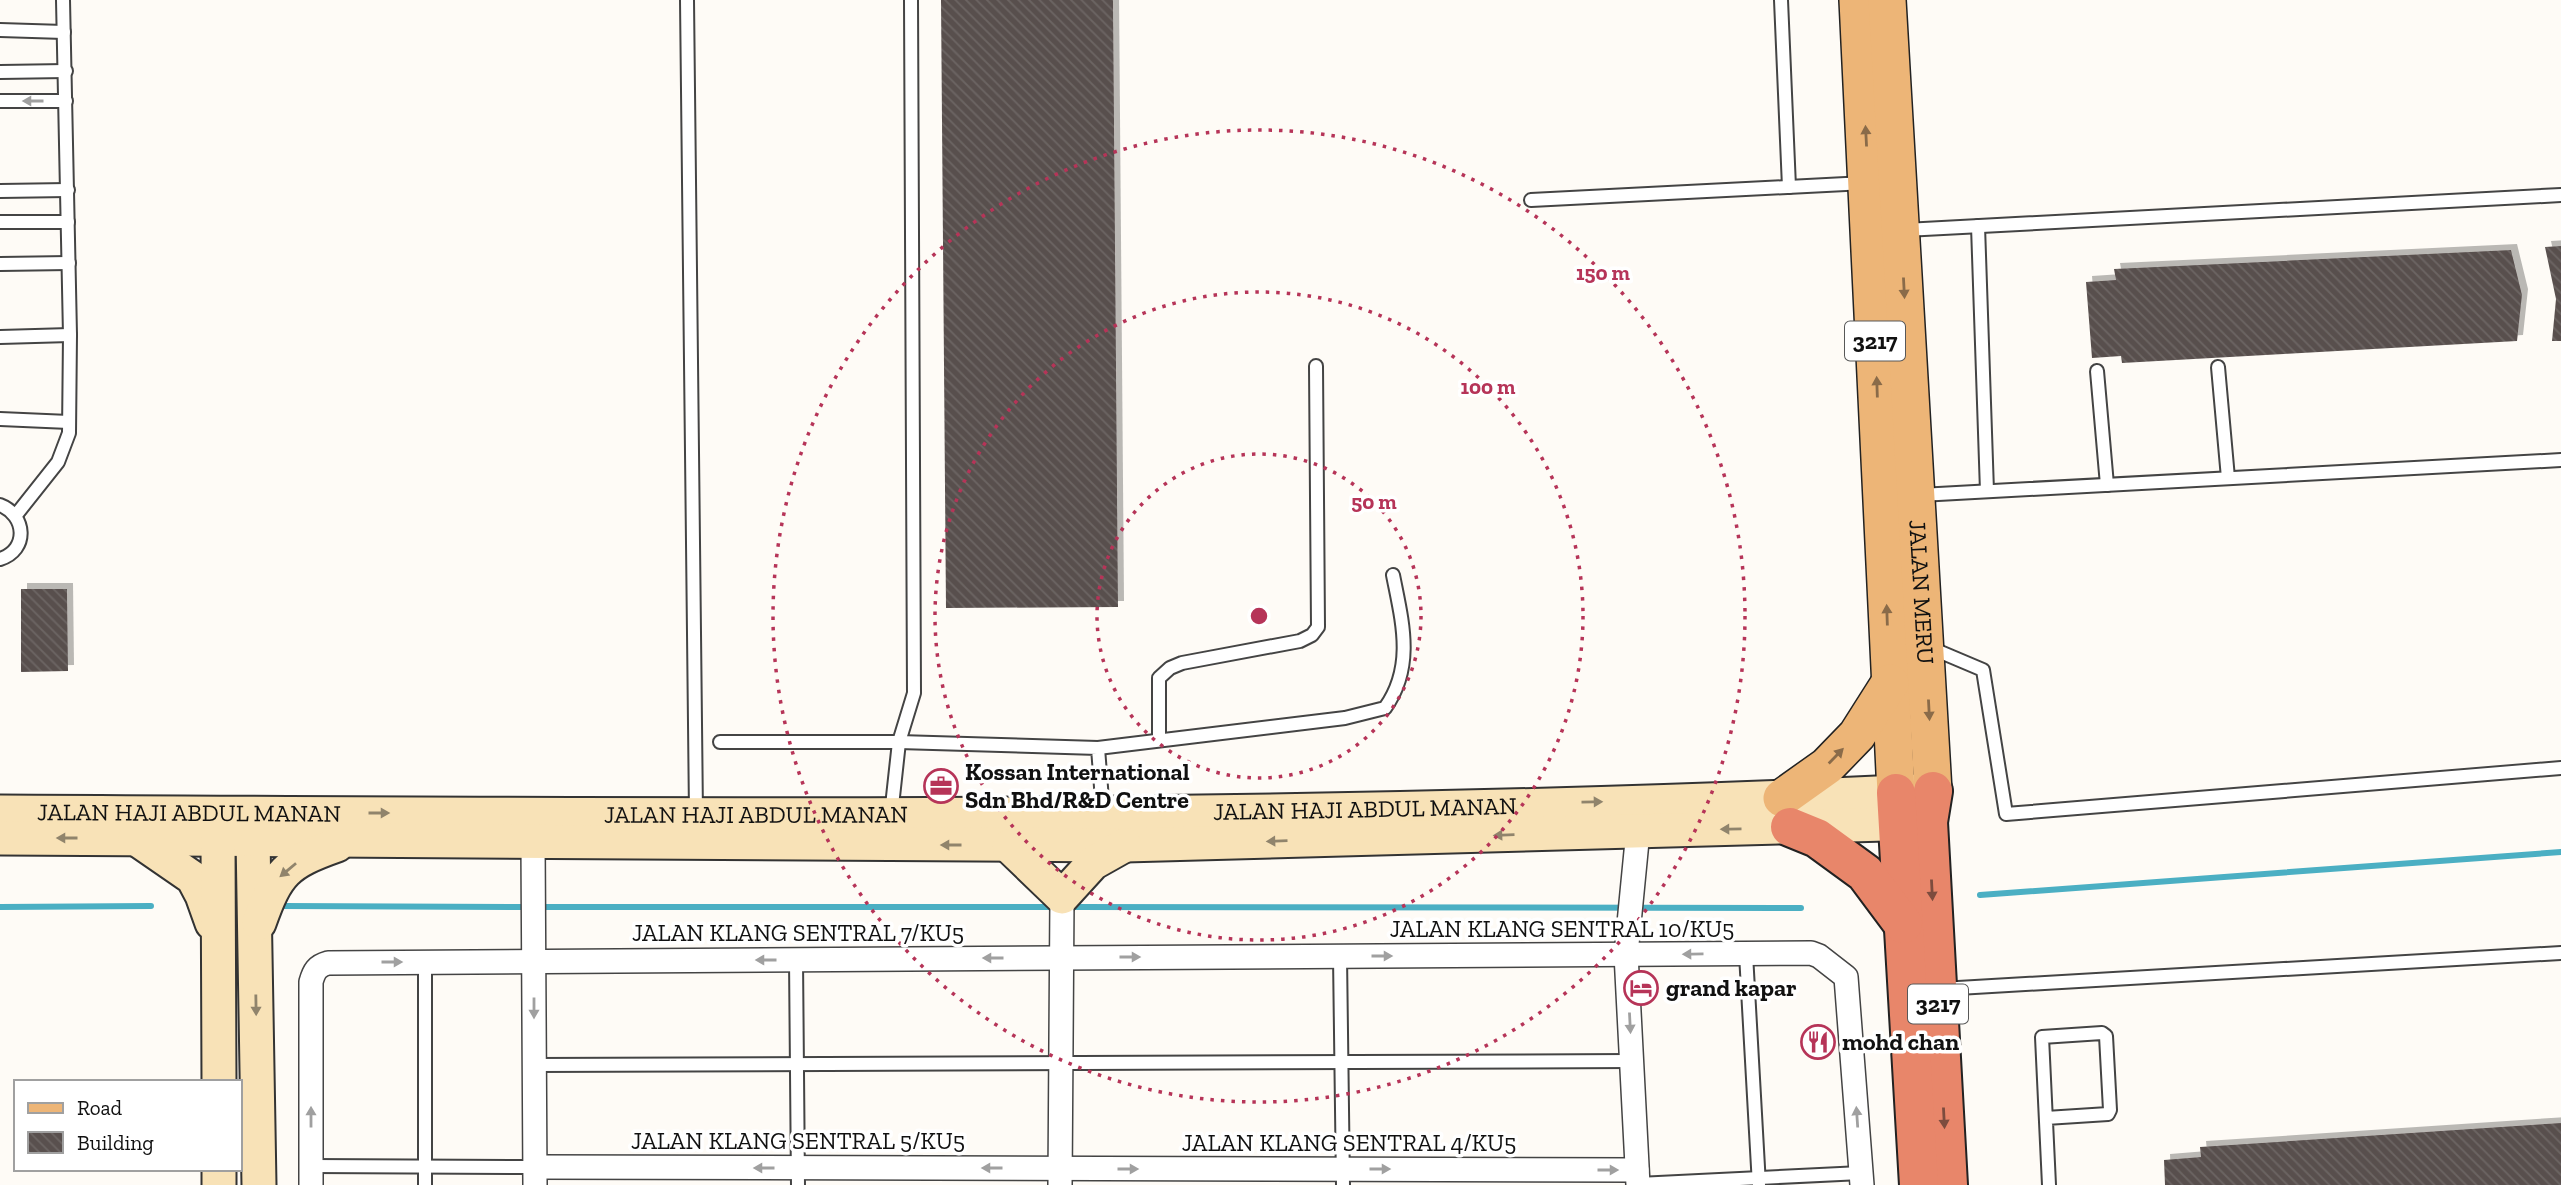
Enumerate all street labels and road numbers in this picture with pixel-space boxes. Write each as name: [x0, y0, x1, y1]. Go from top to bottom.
road number: 3217: [1845, 322, 1905, 360]
street label: JALAN MERU: [1903, 519, 1941, 665]
street label: JALAN HAJI ABDUL MANAN: [1213, 791, 1517, 826]
street label: JALAN HAJI ABDUL MANAN: [37, 797, 341, 828]
street label: JALAN HAJI ABDUL MANAN: [604, 800, 908, 829]
street label: JALAN KLANG SENTRAL 10/KU5: [1390, 914, 1734, 943]
street label: JALAN KLANG SENTRAL 7/KU5: [632, 918, 964, 947]
road number: 3217: [1908, 984, 1968, 1023]
street label: JALAN KLANG SENTRAL 5/KU5: [631, 1126, 965, 1155]
street label: JALAN KLANG SENTRAL 4/KU5: [1182, 1128, 1516, 1157]

